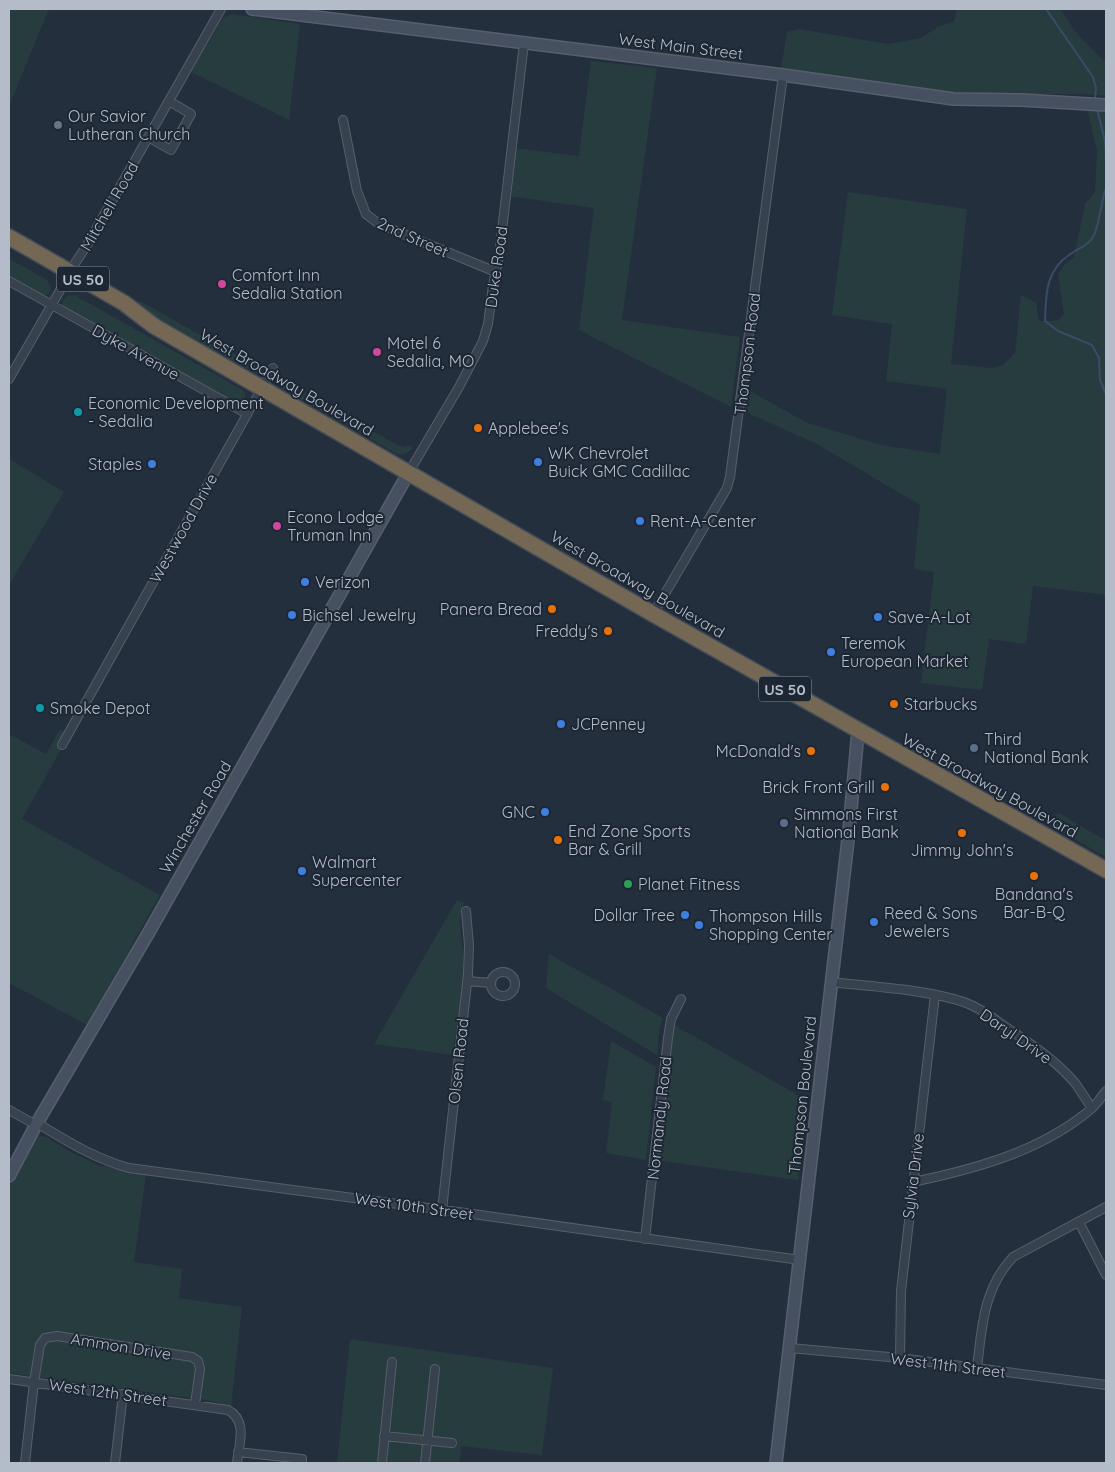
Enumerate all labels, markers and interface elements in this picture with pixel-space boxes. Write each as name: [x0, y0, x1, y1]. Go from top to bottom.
street label: West Main Street: [618, 28, 744, 64]
place label: Our Savior Lutheran Church: [68, 106, 190, 144]
marker: Our Savior Lutheran Church: [52, 119, 64, 131]
street label: Mitchell Road: [75, 158, 143, 254]
street label: 2nd Street: [374, 212, 452, 262]
street label: Duke Road: [480, 225, 512, 309]
place label: Comfort Inn Sedalia Station: [232, 265, 342, 303]
road number: US 50: [57, 266, 109, 292]
marker: Comfort Inn Sedalia Station: [216, 278, 228, 290]
street label: Thompson Road: [730, 292, 764, 416]
street label: Dyke Avenue: [89, 320, 183, 384]
street label: West Broadway Boulevard: [197, 324, 377, 440]
place label: Motel 6 Sedalia, MO: [387, 333, 474, 371]
marker: Motel 6 Sedalia, MO: [371, 346, 383, 358]
place label: Economic Development - Sedalia: [88, 393, 264, 431]
marker: Economic Development - Sedalia: [72, 406, 84, 418]
place label: Applebee's: [488, 418, 569, 438]
marker: Applebee's: [472, 422, 484, 434]
place label: WK Chevrolet Buick GMC Cadillac: [548, 443, 690, 481]
place label: Staples: [88, 454, 142, 474]
marker: WK Chevrolet Buick GMC Cadillac: [532, 456, 544, 468]
marker: Staples: [146, 458, 158, 470]
street label: Westwood Drive: [145, 470, 221, 586]
place label: Econo Lodge Truman Inn: [287, 507, 384, 545]
place label: Rent-A-Center: [650, 511, 756, 531]
marker: Rent-A-Center: [634, 515, 646, 527]
marker: Econo Lodge Truman Inn: [271, 520, 283, 532]
street label: West Broadway Boulevard: [548, 526, 728, 642]
place label: Verizon: [315, 572, 370, 592]
marker: Verizon: [299, 576, 311, 588]
place label: Panera Bread: [440, 599, 542, 619]
marker: Panera Bread: [546, 603, 558, 615]
place label: Bichsel Jewelry: [302, 605, 416, 625]
place label: Save-A-Lot: [888, 607, 970, 627]
marker: Bichsel Jewelry: [286, 609, 298, 621]
marker: Save-A-Lot: [872, 611, 884, 623]
place label: Freddy's: [535, 621, 598, 641]
marker: Freddy's: [602, 625, 614, 637]
place label: Teremok European Market: [841, 633, 968, 671]
marker: Teremok European Market: [825, 646, 837, 658]
road number: US 50: [759, 676, 811, 702]
place label: Starbucks: [904, 694, 977, 714]
place label: Smoke Depot: [50, 698, 150, 718]
marker: Starbucks: [888, 698, 900, 710]
marker: Smoke Depot: [34, 702, 46, 714]
place label: JCPenney: [571, 714, 646, 734]
marker: JCPenney: [555, 718, 567, 730]
street label: West Broadway Boulevard: [899, 728, 1081, 842]
place label: Third National Bank: [984, 729, 1089, 767]
place label: McDonald's: [715, 741, 801, 761]
marker: Third National Bank: [968, 742, 980, 754]
marker: McDonald's: [805, 745, 817, 757]
street label: Winchester Road: [155, 757, 235, 877]
place label: Brick Front Grill: [762, 777, 875, 797]
marker: Brick Front Grill: [879, 781, 891, 793]
place label: GNC: [502, 802, 535, 822]
place label: Simmons First National Bank: [794, 804, 899, 842]
marker: GNC: [539, 806, 551, 818]
marker: Simmons First National Bank: [778, 817, 790, 829]
place label: End Zone Sports Bar & Grill: [568, 821, 691, 859]
marker: Jimmy John's: [956, 827, 968, 839]
marker: End Zone Sports Bar & Grill: [552, 834, 564, 846]
place label: Jimmy John's: [911, 840, 1013, 860]
place label: Walmart Supercenter: [312, 852, 402, 890]
marker: Walmart Supercenter: [296, 865, 308, 877]
marker: Bandana's Bar-B-Q: [1028, 870, 1040, 882]
place label: Planet Fitness: [638, 874, 740, 894]
marker: Planet Fitness: [622, 878, 634, 890]
place label: Bandana's Bar-B-Q: [995, 884, 1073, 922]
place label: Reed & Sons Jewelers: [884, 903, 977, 941]
place label: Dollar Tree: [594, 905, 675, 925]
place label: Thompson Hills Shopping Center: [709, 906, 832, 944]
marker: Dollar Tree: [679, 909, 691, 921]
marker: Reed & Sons Jewelers: [868, 916, 880, 928]
marker: Thompson Hills Shopping Center: [693, 919, 705, 931]
street label: Daryl Drive: [976, 1004, 1056, 1068]
street label: Thompson Boulevard: [784, 1015, 820, 1175]
street label: Olsen Road: [444, 1017, 472, 1105]
street label: Normandy Road: [643, 1055, 675, 1181]
street label: Sylvia Drive: [898, 1132, 928, 1220]
street label: West 10th Street: [353, 1188, 475, 1224]
street label: Ammon Drive: [69, 1328, 173, 1364]
street label: West 11th Street: [889, 1348, 1007, 1382]
street label: West 12th Street: [48, 1374, 168, 1410]

